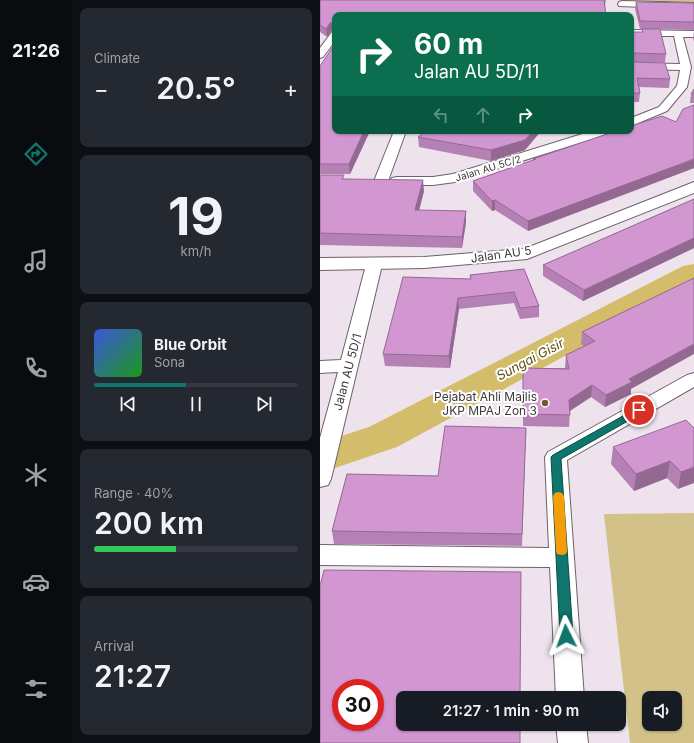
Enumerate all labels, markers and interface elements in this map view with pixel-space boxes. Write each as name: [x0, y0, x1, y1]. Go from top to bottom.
text: 60 m: [414, 27, 483, 61]
icon: right: [348, 28, 400, 80]
text: 21:26: [12, 40, 60, 61]
text: Climate: [94, 50, 140, 66]
text: Jalan AU 5D/11: [414, 61, 539, 82]
text: 20.5°: [156, 70, 236, 106]
text: −: [94, 76, 109, 102]
text: +: [283, 76, 298, 102]
icon: left: [430, 104, 452, 126]
icon: ahead: [472, 104, 494, 126]
icon: right: [514, 104, 536, 126]
icon: directions: [22, 140, 50, 168]
street label: Jalan AU 5C/2: [454, 152, 522, 184]
text: 19: [168, 185, 224, 248]
street label: Jalan AU 5: [470, 242, 532, 266]
text: km/h: [181, 243, 211, 259]
icon: music: [22, 247, 50, 275]
street label: Jalan AU 5D/1: [330, 332, 364, 412]
water label: Sungai Gisir: [493, 334, 567, 383]
text: Blue Orbit: [154, 335, 227, 354]
icon: phone: [22, 354, 50, 382]
text: Sona: [154, 354, 185, 370]
place label: Pejabat Ahli Majlis JKP MPAJ Zon 3: [434, 389, 537, 418]
icon: previous: [117, 393, 139, 415]
icon: pause: [185, 393, 207, 415]
icon: next: [253, 393, 275, 415]
pin: [622, 393, 656, 427]
marker: Pejabat Ahli Majlis JKP MPAJ Zon 3: [540, 398, 550, 408]
icon: arrive: [628, 399, 650, 421]
icon: climate: [22, 461, 50, 489]
text: Range · 40%: [94, 485, 173, 501]
text: 200 km: [94, 505, 204, 541]
icon: car: [22, 568, 50, 596]
position arrow: [545, 615, 587, 657]
text: Arrival: [94, 638, 134, 654]
text: 21:27: [94, 658, 171, 694]
icon: filters: [22, 675, 50, 703]
speed limit sign: 30: [332, 679, 384, 731]
map controls: [642, 691, 682, 731]
button: sound: [642, 691, 682, 731]
text: 21:27 · 1 min · 90 m: [443, 701, 579, 720]

